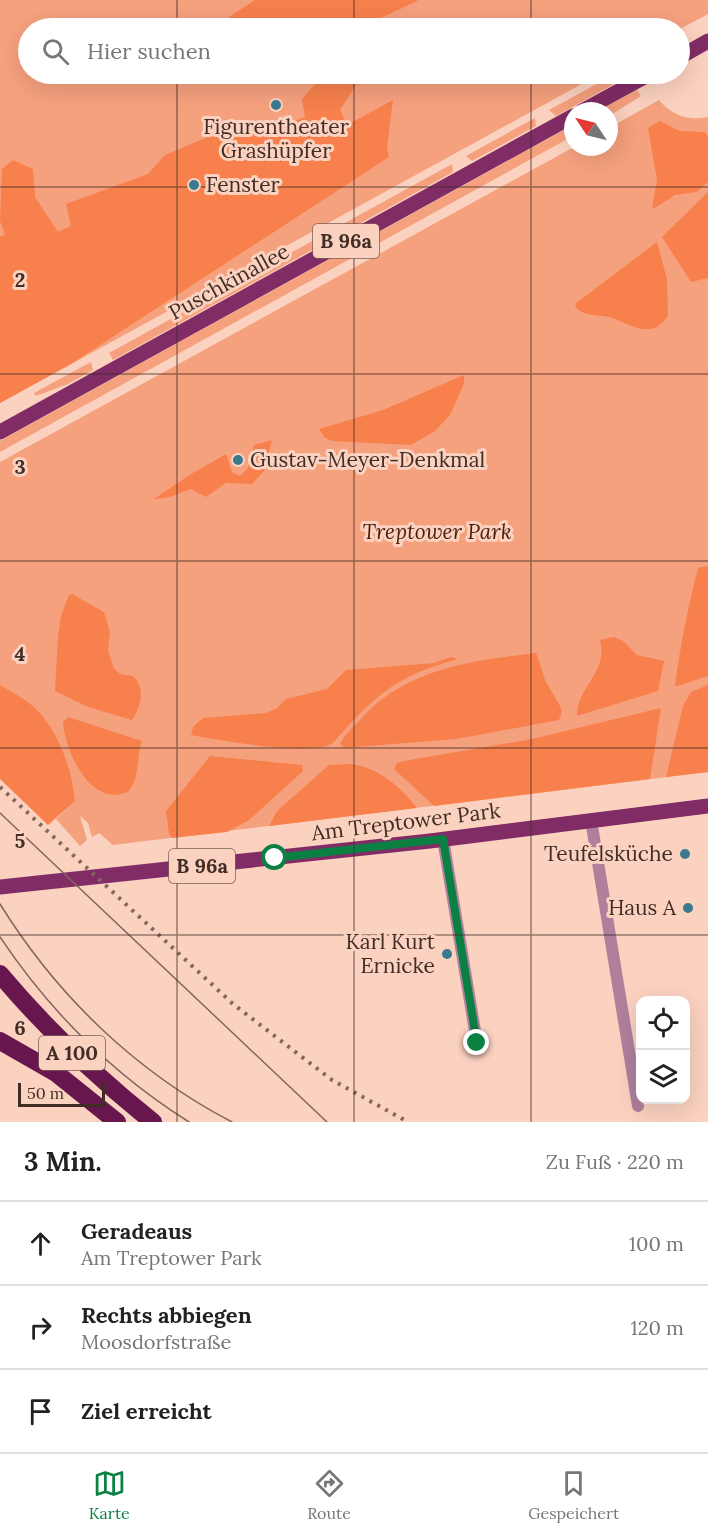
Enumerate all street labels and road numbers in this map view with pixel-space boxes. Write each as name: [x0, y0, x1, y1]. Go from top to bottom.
road number: B 96a: [313, 224, 379, 258]
street label: Puschkinallee: [164, 237, 294, 326]
street label: Am Treptower Park: [309, 796, 503, 847]
road number: B 96a: [169, 849, 235, 883]
road number: A 100: [39, 1036, 105, 1070]

